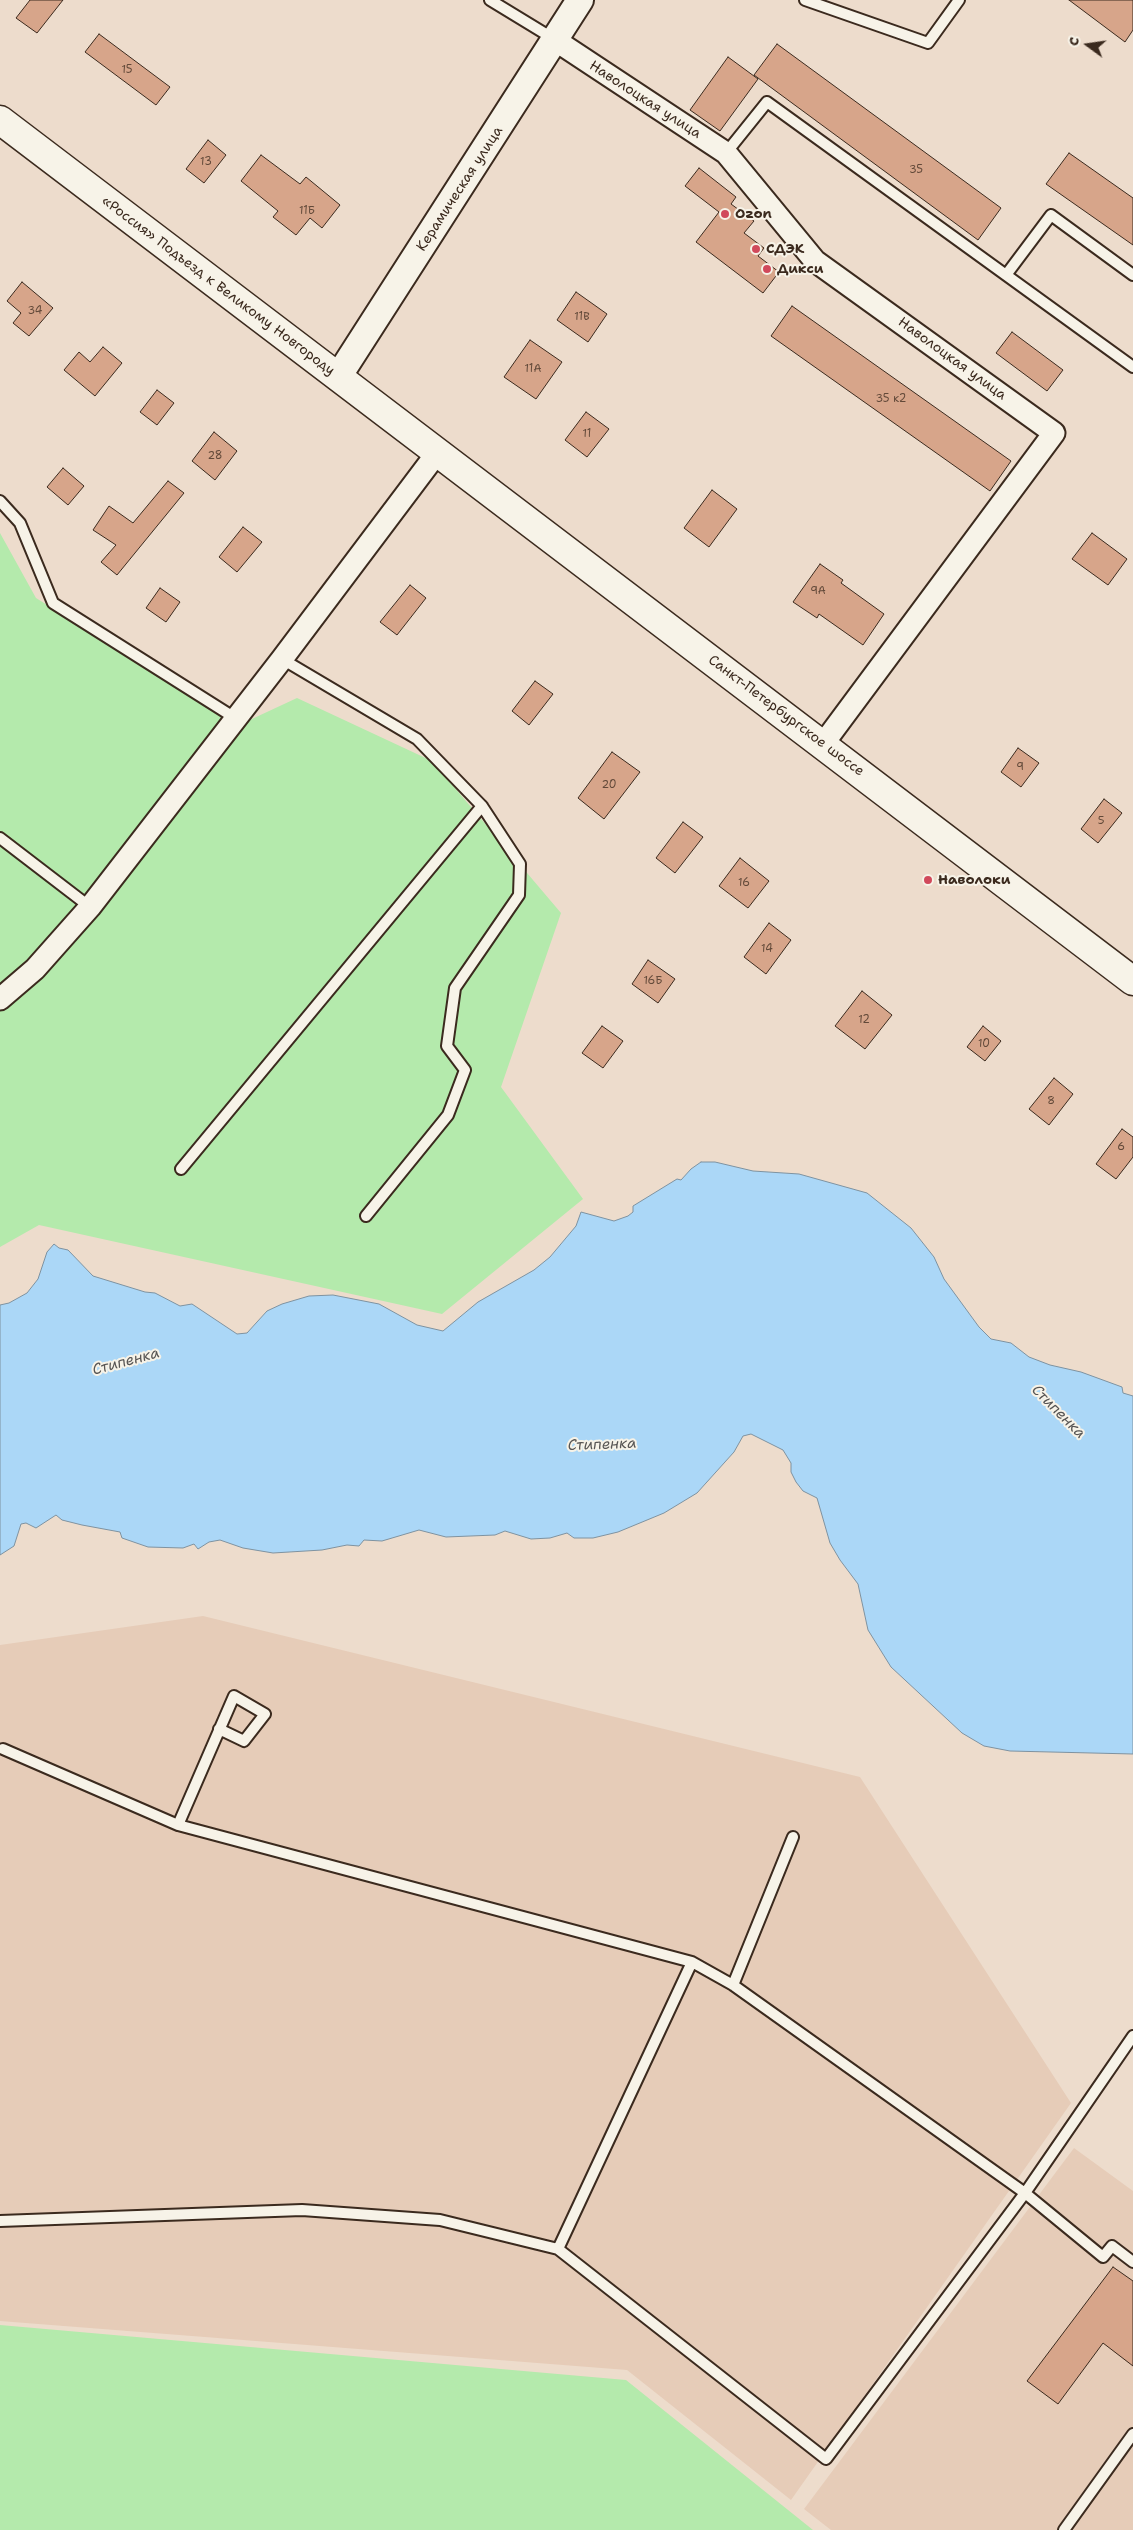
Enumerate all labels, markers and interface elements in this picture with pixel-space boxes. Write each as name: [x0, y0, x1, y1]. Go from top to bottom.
north arrow: [1063, 20, 1113, 70]
text: С: [1064, 35, 1083, 48]
street label: Наволоцкая улица: [586, 58, 704, 142]
house number: 15: [121, 63, 133, 77]
street label: Керамическая улица: [413, 123, 507, 255]
house number: 13: [200, 155, 212, 169]
house number: 35: [909, 163, 923, 177]
street label: «Россия» Подъезд к Великому Новгороду: [98, 193, 338, 379]
house number: 11Б: [299, 204, 315, 218]
place label: Ozon: [735, 206, 772, 222]
marker: Ozon: [719, 208, 731, 220]
place label: СДЭК: [766, 241, 804, 257]
marker: СДЭК: [750, 243, 762, 255]
place label: Дикси: [777, 261, 823, 277]
marker: Дикси: [761, 263, 773, 275]
house number: 34: [28, 304, 42, 318]
house number: 11В: [574, 310, 590, 324]
street label: Наволоцкая улица: [895, 314, 1009, 404]
house number: 11А: [525, 362, 541, 376]
house number: 35 к2: [875, 392, 907, 406]
house number: 11: [583, 427, 591, 441]
house number: 28: [207, 449, 223, 463]
house number: 9А: [810, 584, 826, 598]
street label: Санкт-Петербургское шоссе: [705, 652, 867, 780]
house number: 9: [1016, 760, 1024, 774]
house number: 20: [601, 778, 617, 792]
house number: 5: [1098, 814, 1104, 828]
place label: Наволоки: [938, 872, 1010, 888]
marker: Наволоки: [922, 874, 934, 886]
house number: 16: [738, 876, 750, 890]
house number: 14: [761, 942, 773, 956]
house number: 16Б: [643, 974, 663, 988]
house number: 12: [858, 1013, 870, 1027]
house number: 10: [978, 1037, 990, 1051]
house number: 8: [1047, 1094, 1055, 1108]
house number: 6: [1117, 1140, 1125, 1154]
water label: Стипенка: [90, 1344, 162, 1380]
water label: Стипенка: [1027, 1381, 1089, 1443]
water label: Стипенка: [567, 1435, 637, 1455]

